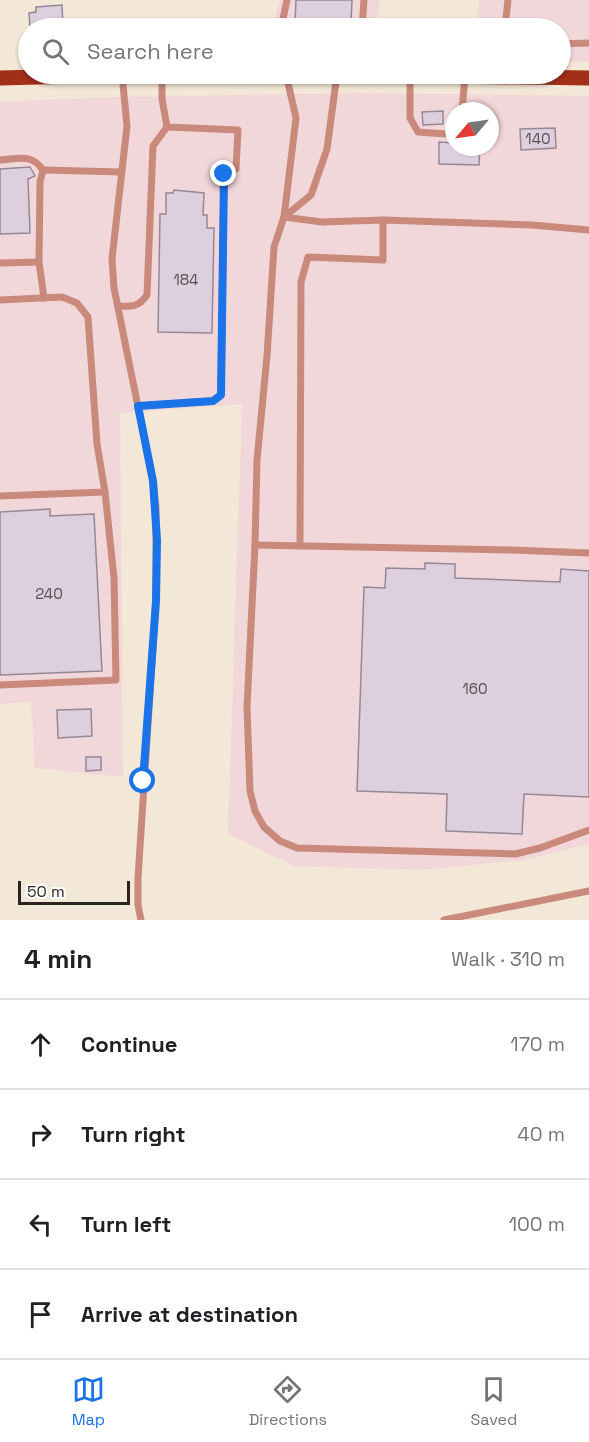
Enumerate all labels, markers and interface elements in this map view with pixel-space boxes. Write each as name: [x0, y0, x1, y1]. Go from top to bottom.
search box: [18, 18, 571, 84]
icon: search: [39, 35, 72, 68]
text: Search here: [87, 37, 214, 65]
north arrow: [445, 102, 499, 156]
house number: 140: [525, 129, 551, 148]
route end: [210, 160, 236, 186]
house number: 184: [174, 270, 199, 289]
house number: 240: [35, 584, 63, 603]
house number: 160: [462, 679, 488, 698]
route start: [129, 767, 155, 793]
scale bar: [18, 878, 130, 906]
text: 50 m: [27, 881, 65, 902]
text: 4 min: [24, 942, 92, 976]
text: Walk · 310 m: [451, 946, 565, 972]
icon: ahead: [24, 1028, 57, 1061]
text: Continue: [81, 1030, 177, 1058]
text: 170 m: [510, 1031, 565, 1057]
icon: right: [24, 1118, 57, 1151]
text: Turn right: [81, 1120, 186, 1148]
text: 40 m: [517, 1121, 565, 1147]
icon: left: [24, 1208, 57, 1241]
text: Turn left: [81, 1210, 171, 1238]
text: 100 m: [509, 1211, 565, 1237]
icon: arrive: [24, 1298, 57, 1331]
text: Arrive at destination: [81, 1300, 298, 1328]
tab: Map: [72, 1373, 105, 1430]
tab: Directions: [249, 1373, 327, 1430]
tab: Saved: [471, 1373, 517, 1430]

